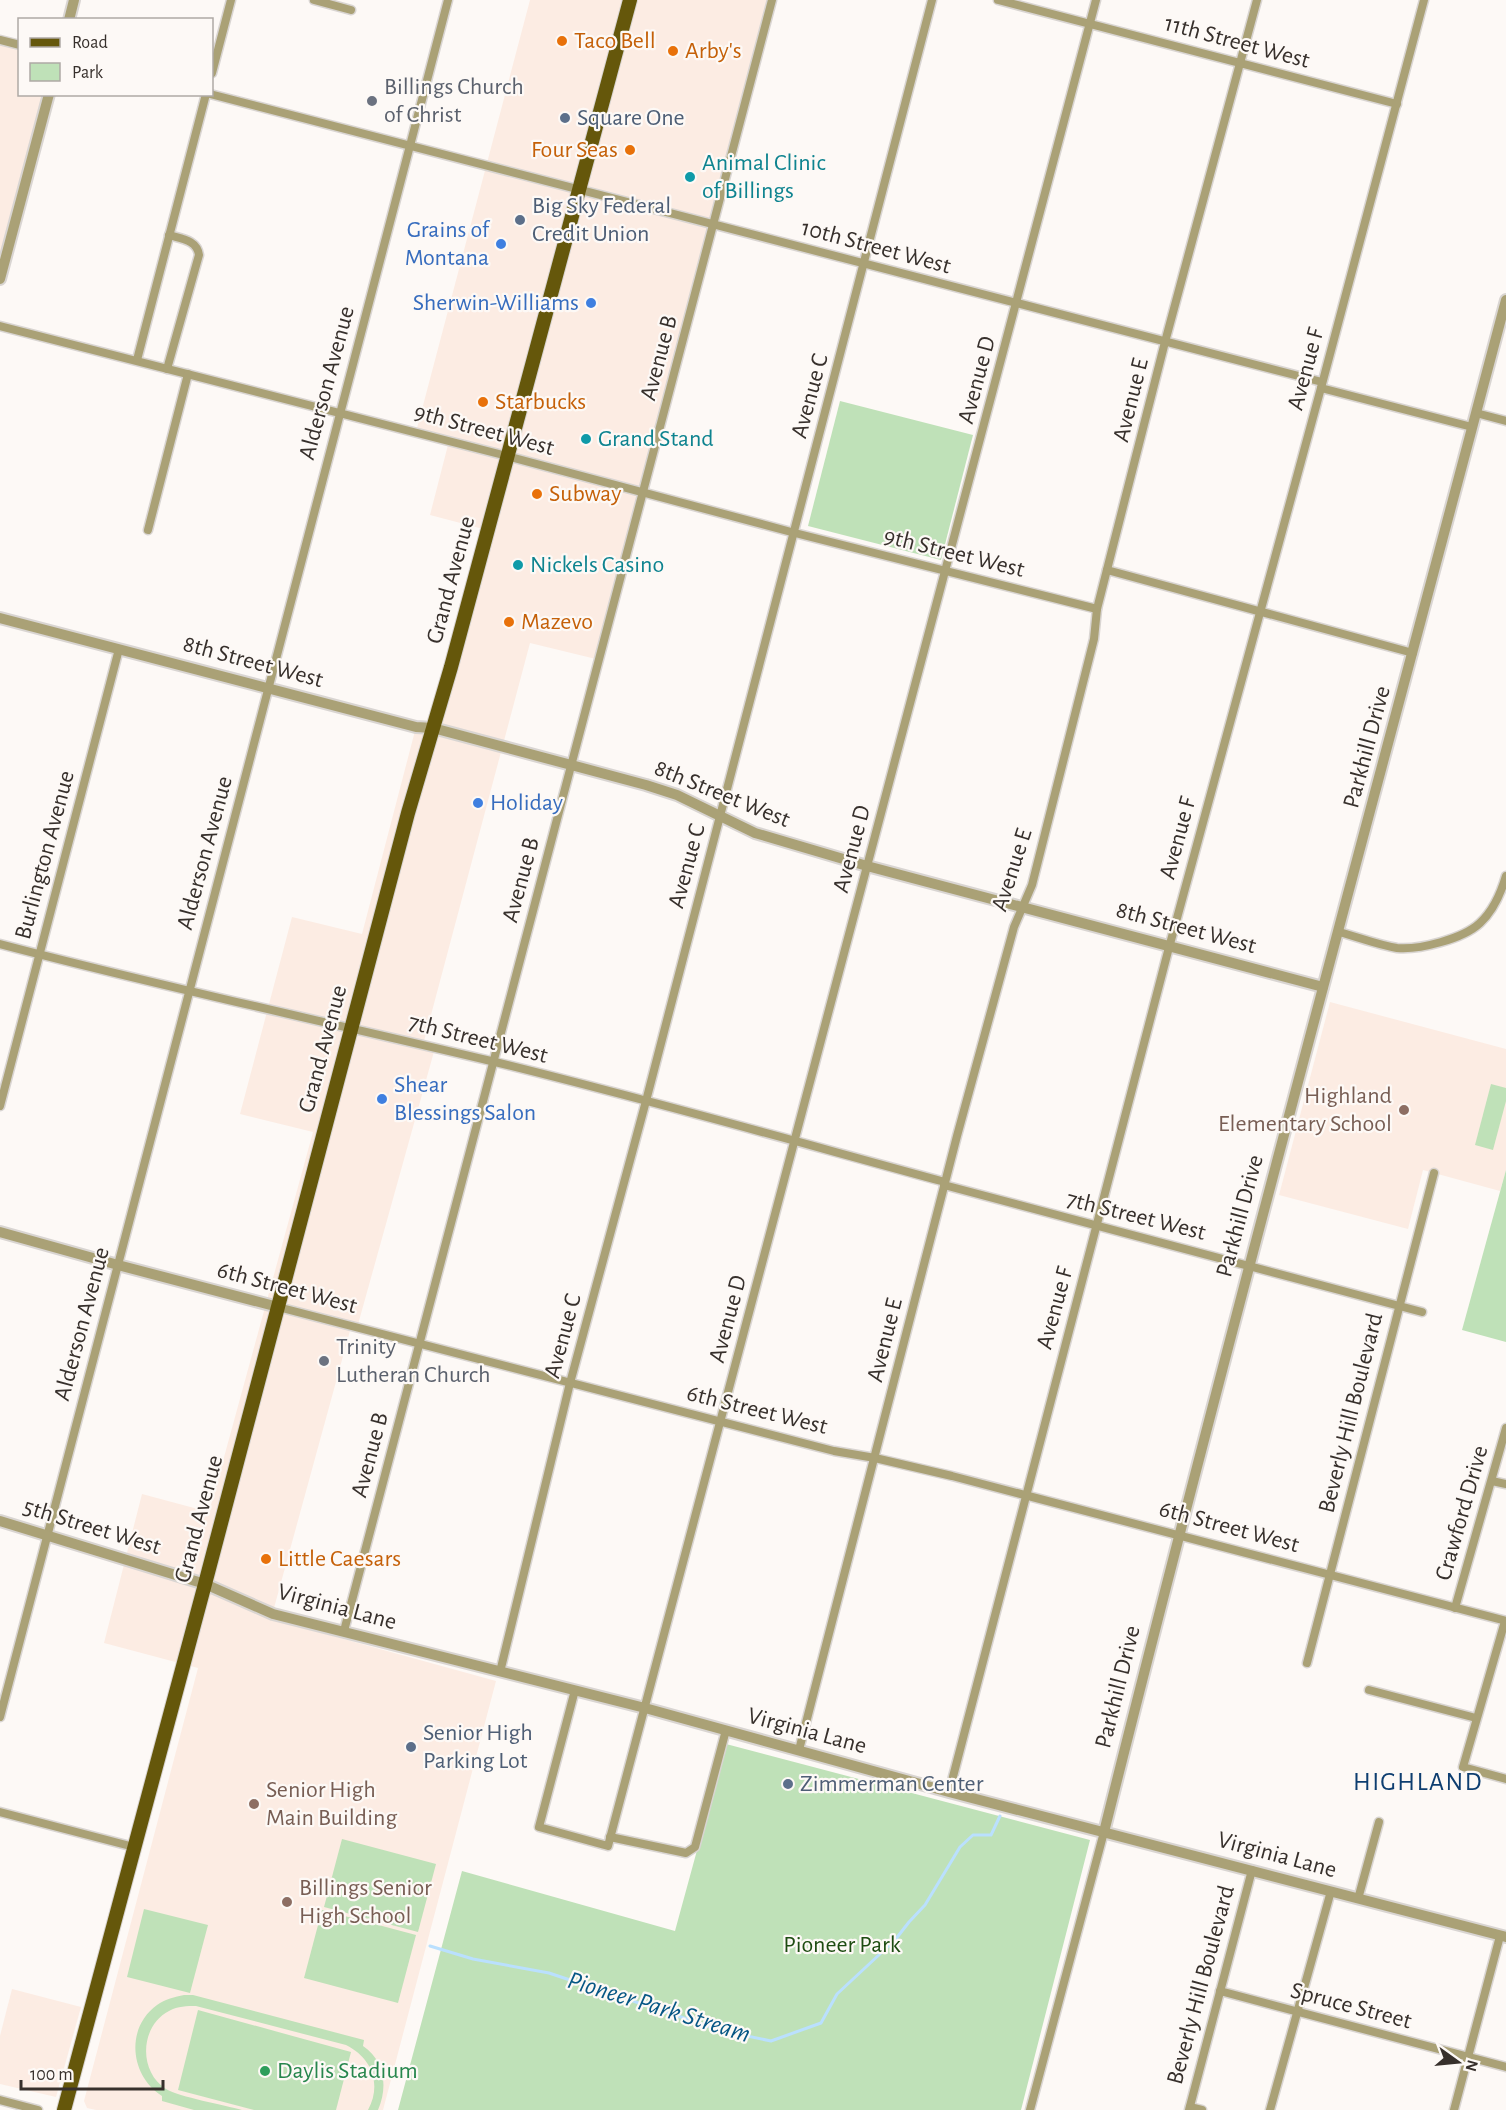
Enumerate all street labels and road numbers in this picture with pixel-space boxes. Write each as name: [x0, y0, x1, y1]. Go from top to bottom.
street label: 11th Street West: [1162, 11, 1312, 73]
street label: 10th Street West: [799, 216, 954, 279]
street label: Alderson Avenue: [295, 304, 359, 462]
street label: Avenue B: [636, 313, 682, 403]
street label: Avenue F: [1283, 325, 1329, 413]
street label: Avenue D: [954, 334, 1000, 426]
street label: Avenue C: [787, 351, 833, 441]
street label: Avenue E: [1109, 355, 1153, 444]
street label: 9th Street West: [411, 400, 557, 460]
street label: Grand Avenue: [422, 514, 480, 646]
street label: 9th Street West: [881, 524, 1027, 582]
street label: 8th Street West: [180, 632, 326, 692]
street label: Parkhill Drive: [1339, 683, 1395, 811]
street label: 8th Street West: [651, 756, 794, 832]
street label: Burlington Avenue: [11, 768, 79, 942]
street label: Alderson Avenue: [173, 774, 237, 932]
street label: Avenue F: [1155, 794, 1201, 882]
street label: Avenue D: [829, 803, 875, 895]
street label: Avenue C: [664, 821, 710, 911]
street label: Avenue E: [987, 825, 1037, 914]
street label: Avenue B: [498, 835, 544, 925]
street label: 8th Street West: [1113, 898, 1259, 958]
street label: Grand Avenue: [294, 983, 352, 1115]
street label: 7th Street West: [406, 1010, 550, 1068]
street label: Parkhill Drive: [1212, 1152, 1268, 1280]
street label: 7th Street West: [1064, 1187, 1208, 1245]
street label: Alderson Avenue: [50, 1245, 114, 1403]
street label: 6th Street West: [214, 1258, 360, 1318]
street label: Avenue F: [1032, 1264, 1078, 1352]
street label: Avenue D: [705, 1273, 751, 1365]
street label: Avenue C: [540, 1291, 586, 1381]
street label: Avenue E: [863, 1295, 907, 1384]
street label: Beverly Hill Boulevard: [1315, 1311, 1387, 1515]
street label: 6th Street West: [684, 1381, 830, 1439]
street label: Avenue B: [347, 1410, 393, 1500]
street label: Crawford Drive: [1431, 1443, 1493, 1583]
street label: Grand Avenue: [170, 1453, 228, 1585]
street label: 5th Street West: [20, 1495, 164, 1559]
street label: 6th Street West: [1156, 1497, 1302, 1557]
street label: Virginia Lane: [275, 1580, 399, 1634]
street label: Parkhill Drive: [1091, 1623, 1145, 1751]
street label: Virginia Lane: [745, 1704, 869, 1758]
street label: Virginia Lane: [1215, 1828, 1339, 1882]
street label: Beverly Hill Boulevard: [1163, 1883, 1239, 2087]
street label: Spruce Street: [1288, 1978, 1414, 2034]

